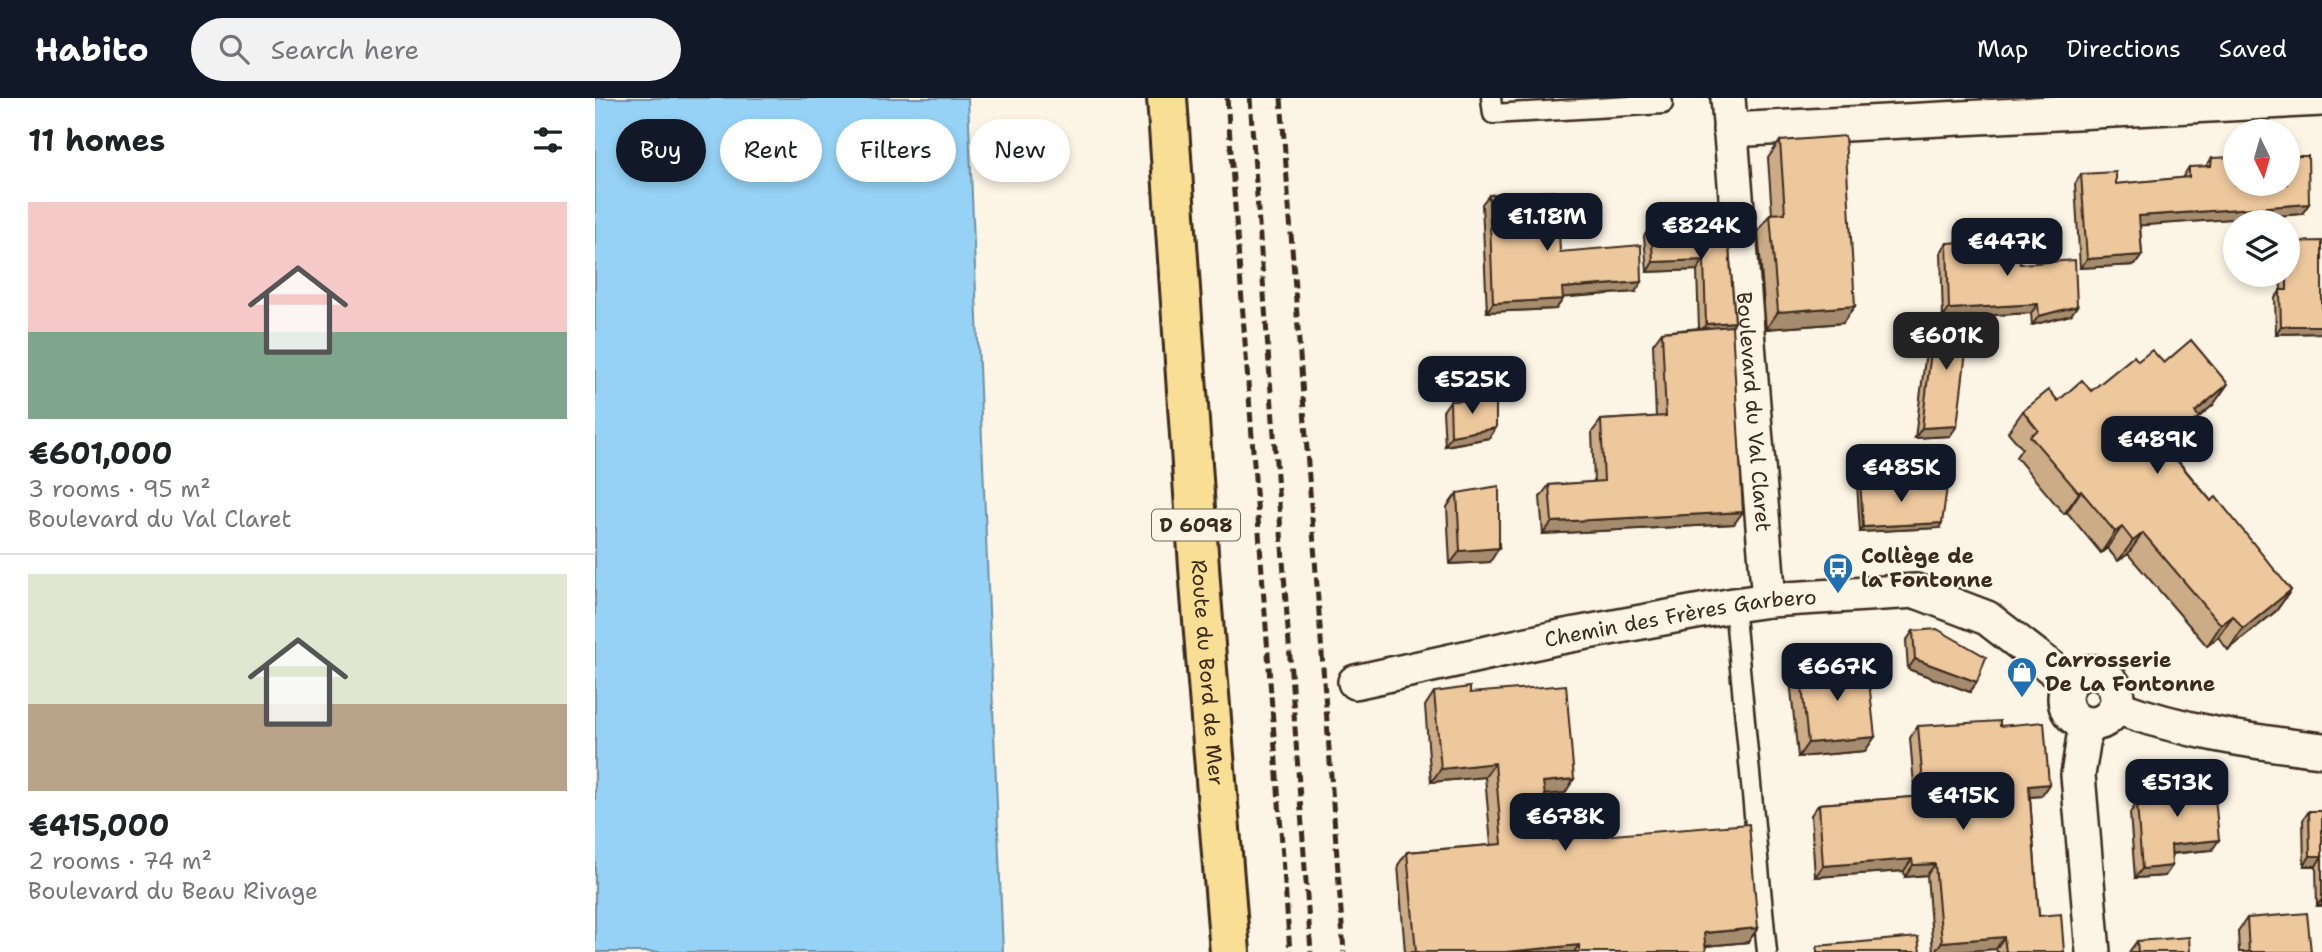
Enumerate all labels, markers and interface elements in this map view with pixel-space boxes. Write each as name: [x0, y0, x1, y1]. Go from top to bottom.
search box: [191, 18, 681, 81]
text: Habito: [35, 27, 149, 72]
icon: search: [215, 30, 253, 68]
text: Search here: [271, 32, 419, 67]
text: Map: [1977, 33, 2028, 65]
text: Directions: [2066, 33, 2181, 65]
text: Saved: [2219, 33, 2287, 65]
chip: Buy: [616, 119, 706, 182]
chip: Rent: [720, 119, 822, 182]
chip: Filters: [836, 119, 956, 182]
chip: New: [970, 119, 1070, 182]
north arrow: [2223, 119, 2299, 196]
map controls: [2223, 119, 2300, 287]
text: 11 homes: [28, 120, 165, 161]
icon: filters: [529, 121, 567, 159]
pin: €1.18M: [1490, 194, 1604, 253]
text: €1.18M: [1507, 201, 1587, 231]
pin: €824K: [1652, 202, 1750, 262]
text: €824K: [1662, 210, 1740, 240]
button: layers: [2223, 210, 2300, 287]
pin: €447K: [1958, 218, 2056, 278]
text: €447K: [1967, 226, 2047, 256]
icon: home: [235, 247, 361, 373]
street label: Boulevard du Val Claret: [1730, 291, 1777, 533]
pin: €601K: [1897, 313, 1995, 372]
text: €601K: [1909, 320, 1983, 350]
pin: €525K: [1423, 356, 1521, 416]
text: €525K: [1434, 364, 1510, 394]
pin: €489K: [2108, 416, 2206, 476]
text: €489K: [2117, 424, 2197, 454]
text: €601,000: [28, 433, 173, 474]
pin: €485K: [1852, 444, 1950, 504]
text: €485K: [1862, 452, 1940, 482]
text: 3 rooms · 95 m²: [28, 474, 211, 504]
text: Boulevard du Val Claret: [28, 504, 291, 534]
road number: D 6098: [1152, 510, 1240, 540]
place label: Collège de la Fontonne: [1861, 542, 1993, 594]
bus stop icon: Collège de la Fontonne: [1821, 551, 1855, 595]
street label: Route du Bord de Mer: [1185, 559, 1230, 787]
street label: Chemin des Frères Garbero: [1542, 583, 1817, 654]
icon: home: [235, 619, 361, 745]
pin: €667K: [1788, 644, 1886, 703]
place label: Carrosserie De La Fontonne: [2045, 646, 2215, 698]
text: €667K: [1798, 651, 1876, 681]
shop icon: Carrosserie De La Fontonne: [2005, 655, 2039, 699]
pin: €513K: [2128, 760, 2226, 819]
text: €513K: [2141, 767, 2213, 797]
pin: €415K: [1914, 772, 2012, 832]
text: €415K: [1927, 780, 1999, 810]
pin: €678K: [1516, 794, 1614, 853]
text: €678K: [1526, 801, 1604, 831]
text: €415,000: [28, 805, 170, 846]
text: 2 rooms · 74 m²: [28, 846, 212, 876]
text: Boulevard du Beau Rivage: [28, 876, 318, 906]

